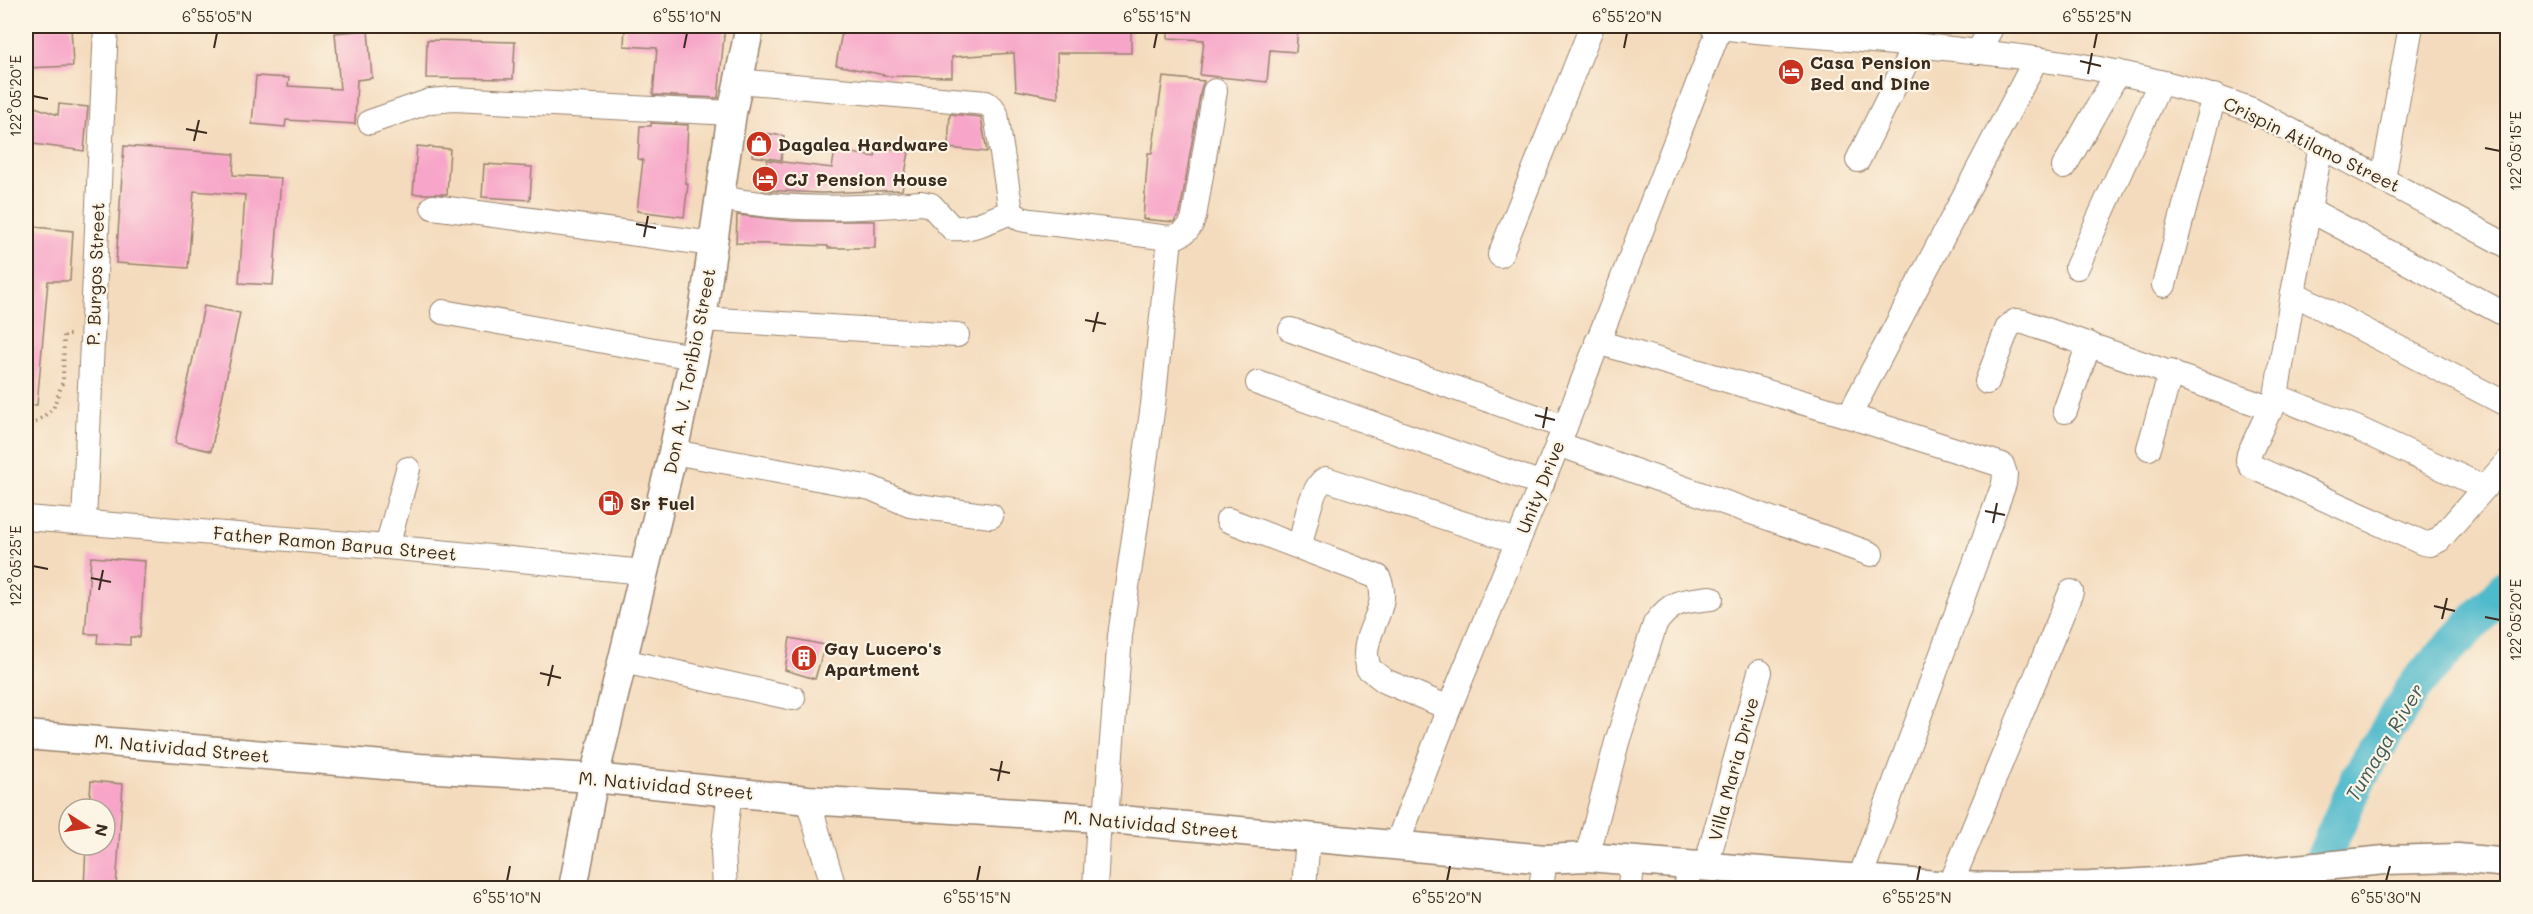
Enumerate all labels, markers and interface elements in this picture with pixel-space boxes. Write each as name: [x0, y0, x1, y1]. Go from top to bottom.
text: 6°55'05"N: [182, 6, 252, 26]
text: 6°55'10"N: [653, 6, 721, 26]
text: 6°55'15"N: [1123, 6, 1191, 26]
text: 6°55'20"N: [1592, 6, 1662, 26]
text: 6°55'25"N: [2062, 6, 2132, 26]
place label: Casa Pension Bed and Dine: [1810, 50, 1931, 95]
text: 122°05'20"E: [5, 55, 25, 137]
hotel icon: Casa Pension Bed and Dine: [1776, 57, 1806, 87]
street label: Crispin Atilano Street: [2220, 91, 2404, 197]
text: 122°05'15"E: [2505, 111, 2525, 191]
shop icon: Dagalea Hardware: [744, 129, 774, 159]
place label: Dagalea Hardware: [778, 132, 948, 156]
hotel icon: CJ Pension House: [750, 164, 780, 194]
place label: CJ Pension House: [784, 167, 948, 191]
street label: P. Burgos Street: [81, 202, 109, 346]
street label: Don A. V. Toribio Street: [657, 266, 721, 476]
street label: Unity Drive: [1510, 437, 1570, 537]
fuel station icon: Sr Fuel: [596, 488, 626, 518]
place label: Sr Fuel: [630, 491, 695, 515]
street label: Father Ramon Barua Street: [212, 520, 458, 566]
text: 122°05'25"E: [5, 525, 25, 607]
text: 122°05'20"E: [2505, 579, 2525, 661]
place label: Gay Lucero's Apartment: [824, 636, 942, 681]
building icon: Gay Lucero's Apartment: [789, 643, 819, 673]
water label: Tumaga River: [2339, 678, 2429, 806]
street label: Villa Maria Drive: [1702, 695, 1764, 843]
street label: M. Natividad Street: [94, 728, 270, 768]
street label: M. Natividad Street: [578, 765, 754, 805]
north arrow: [57, 797, 117, 857]
street label: M. Natividad Street: [1063, 804, 1239, 844]
text: N: [91, 822, 114, 838]
text: 6°55'10"N: [473, 887, 541, 907]
text: 6°55'15"N: [943, 887, 1011, 907]
text: 6°55'20"N: [1412, 887, 1482, 907]
text: 6°55'25"N: [1882, 887, 1952, 907]
text: 6°55'30"N: [2351, 887, 2421, 907]

